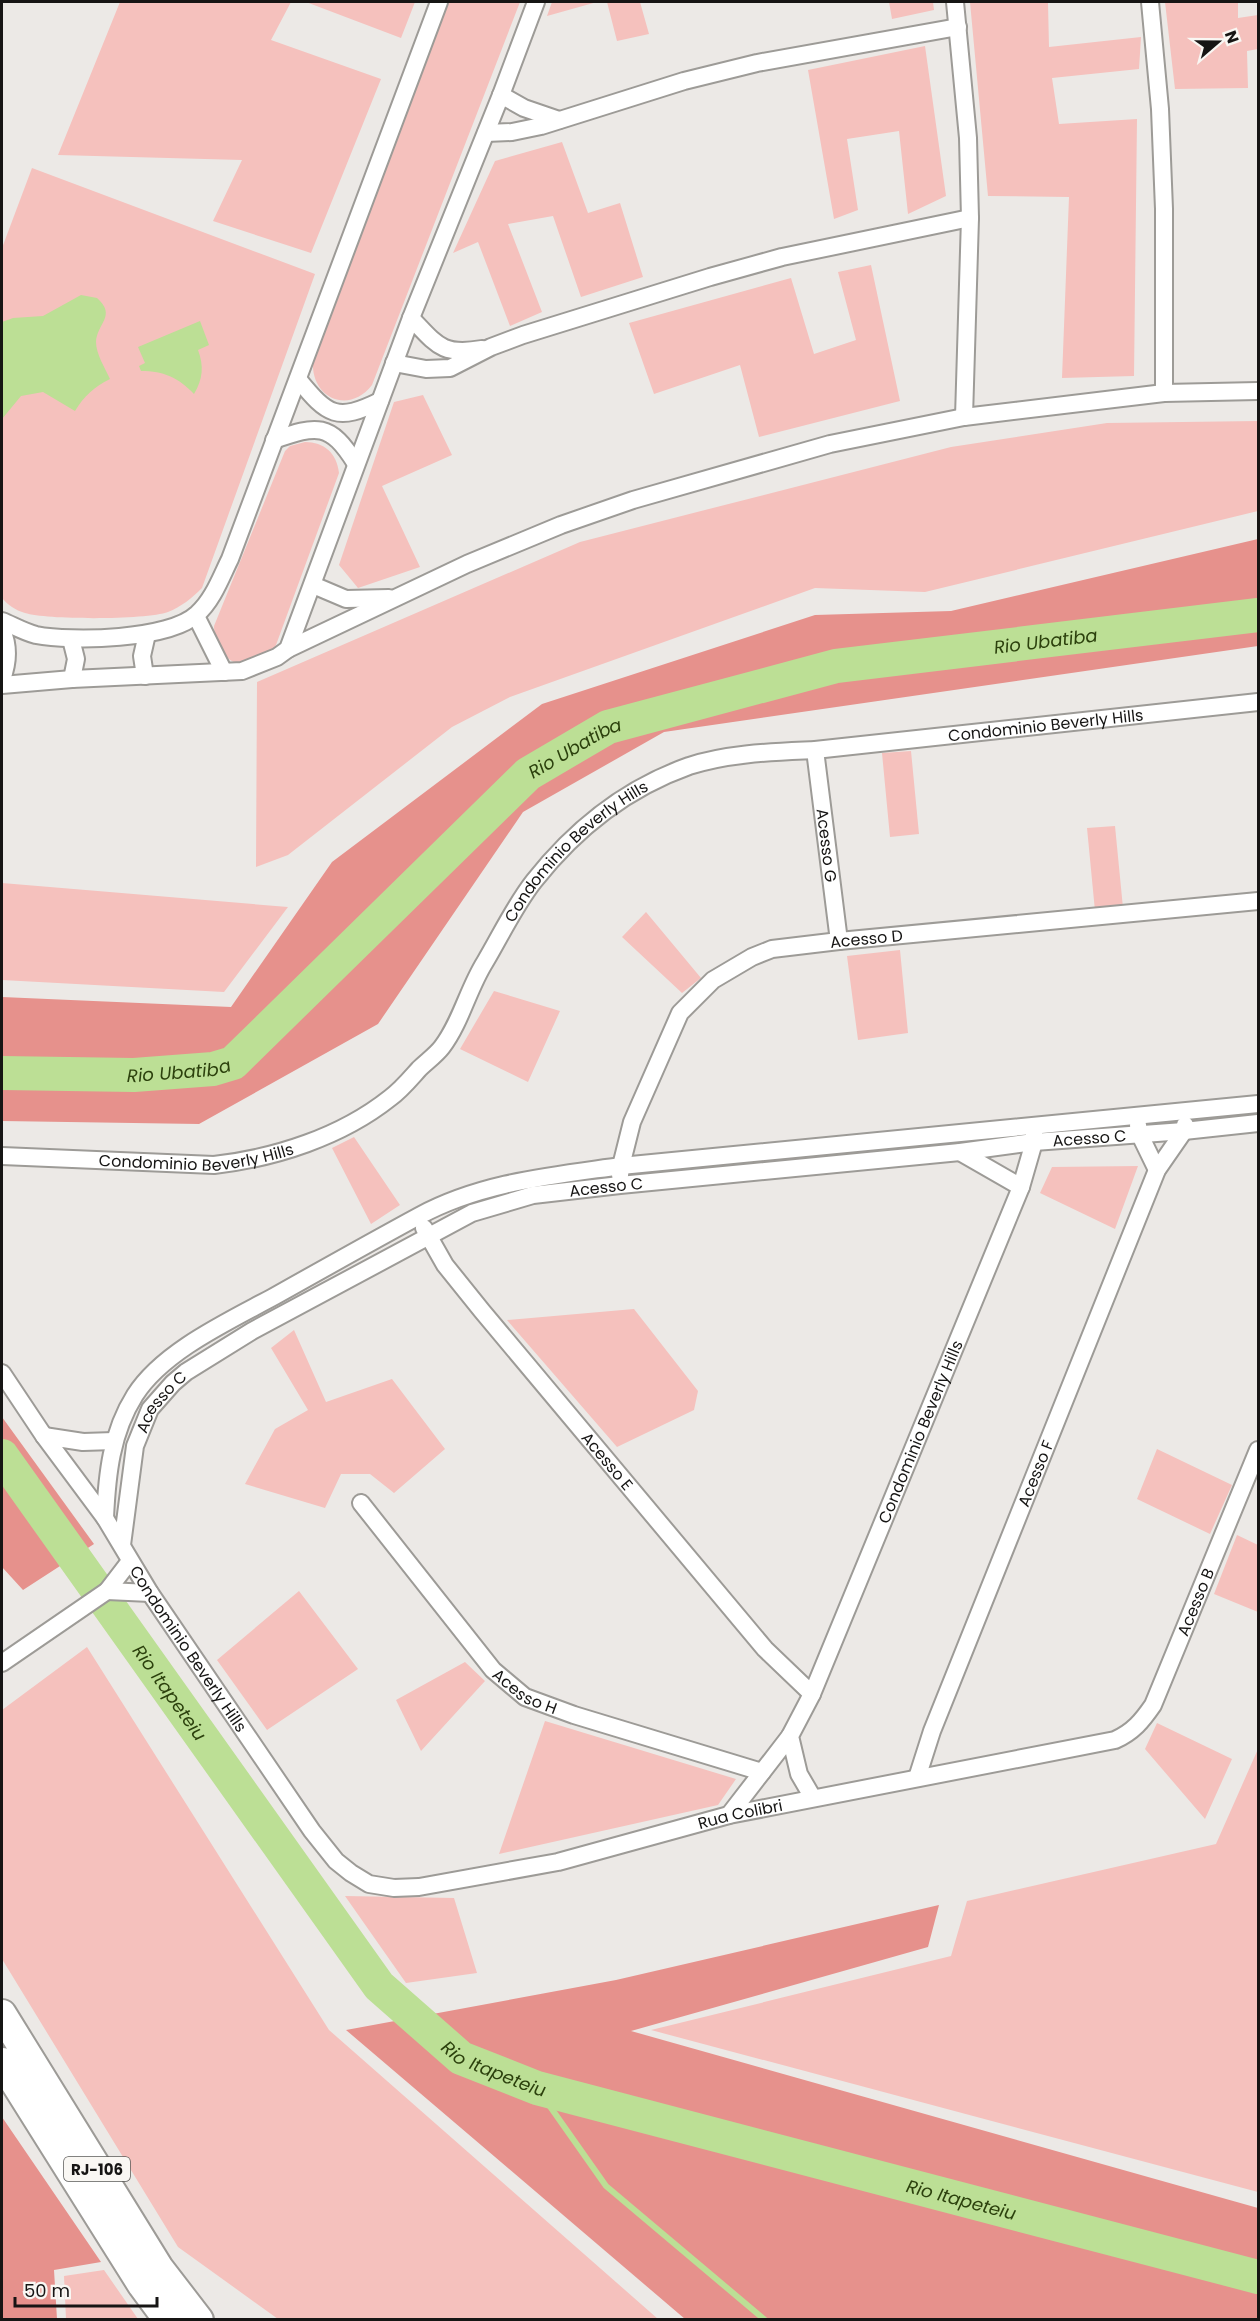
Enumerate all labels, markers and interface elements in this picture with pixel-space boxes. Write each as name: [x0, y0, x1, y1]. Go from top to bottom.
north arrow: [1188, 12, 1248, 72]
text: N: [1219, 27, 1244, 47]
water label: Rio Ubatiba: [992, 622, 1099, 659]
street label: Condominio Beverly Hills: [947, 703, 1144, 747]
water label: Rio Ubatiba: [523, 712, 624, 784]
street label: Condominio Beverly Hills: [498, 775, 652, 926]
street label: Acesso G: [811, 807, 843, 883]
street label: Acesso D: [829, 923, 904, 953]
water label: Rio Ubatiba: [127, 1052, 234, 1088]
street label: Acesso C: [1052, 1124, 1127, 1152]
street label: Condominio Beverly Hills: [98, 1137, 296, 1177]
street label: Acesso C: [568, 1171, 644, 1202]
street label: Condominio Beverly Hills: [872, 1337, 968, 1527]
street label: Acesso C: [130, 1365, 192, 1436]
street label: Acesso E: [576, 1427, 639, 1495]
street label: Acesso F: [1012, 1437, 1059, 1510]
street label: Condominio Beverly Hills: [124, 1561, 253, 1736]
street label: Acesso B: [1171, 1564, 1220, 1639]
water label: Rio Itapeteiu: [127, 1639, 213, 1745]
street label: Acesso H: [488, 1663, 561, 1719]
street label: Rua Colibri: [695, 1793, 784, 1835]
water label: Rio Itapeteiu: [436, 2034, 549, 2102]
road number: RJ-106: [64, 2157, 130, 2181]
water label: Rio Itapeteiu: [904, 2173, 1019, 2226]
scale bar: [15, 2270, 158, 2308]
text: 50 m: [24, 2278, 70, 2303]

